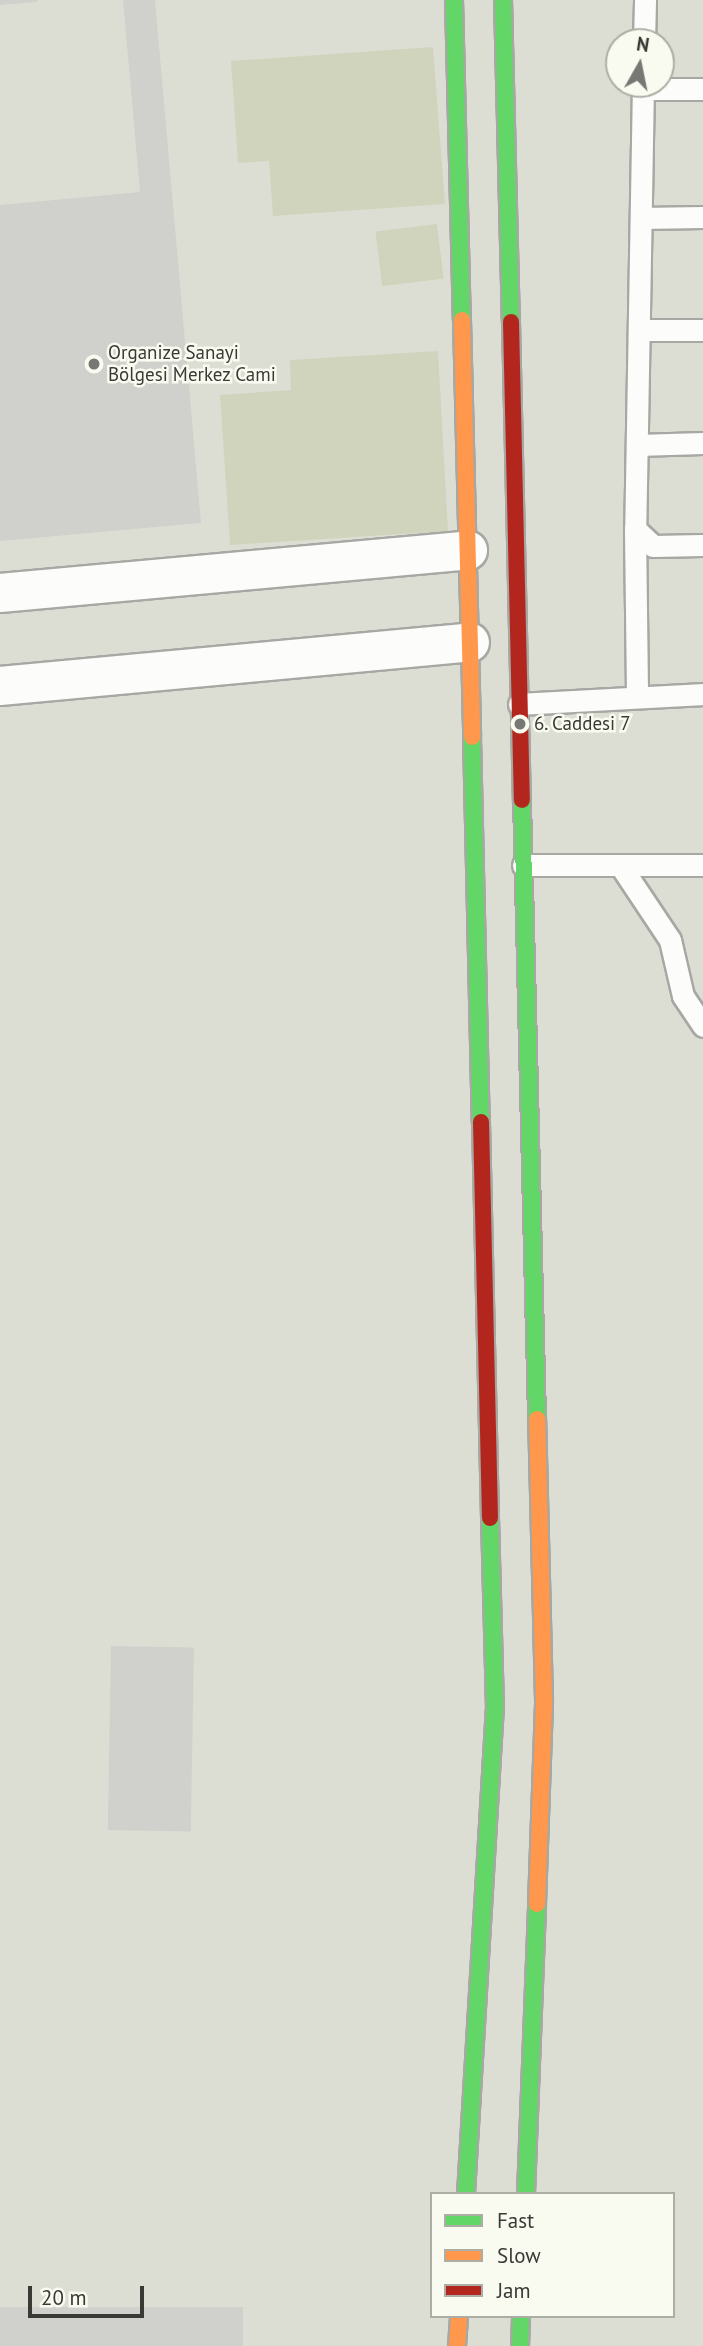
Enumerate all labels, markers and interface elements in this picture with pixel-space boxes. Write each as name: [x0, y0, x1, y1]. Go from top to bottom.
north arrow: [605, 28, 675, 98]
text: N: [635, 31, 651, 57]
place label: Organize Sanayi Bölgesi Merkez Cami: [108, 342, 276, 386]
marker: Organize Sanayi Bölgesi Merkez Cami: [86, 356, 102, 372]
place label: 6. Caddesi 7: [534, 713, 632, 735]
marker: 6. Caddesi 7: [512, 716, 528, 732]
legend: [430, 2192, 675, 2318]
text: Fast: [497, 2207, 534, 2234]
text: Slow: [497, 2242, 541, 2269]
scale bar: [32, 2272, 147, 2316]
text: Jam: [497, 2277, 531, 2304]
text: 20 m: [41, 2284, 87, 2311]

